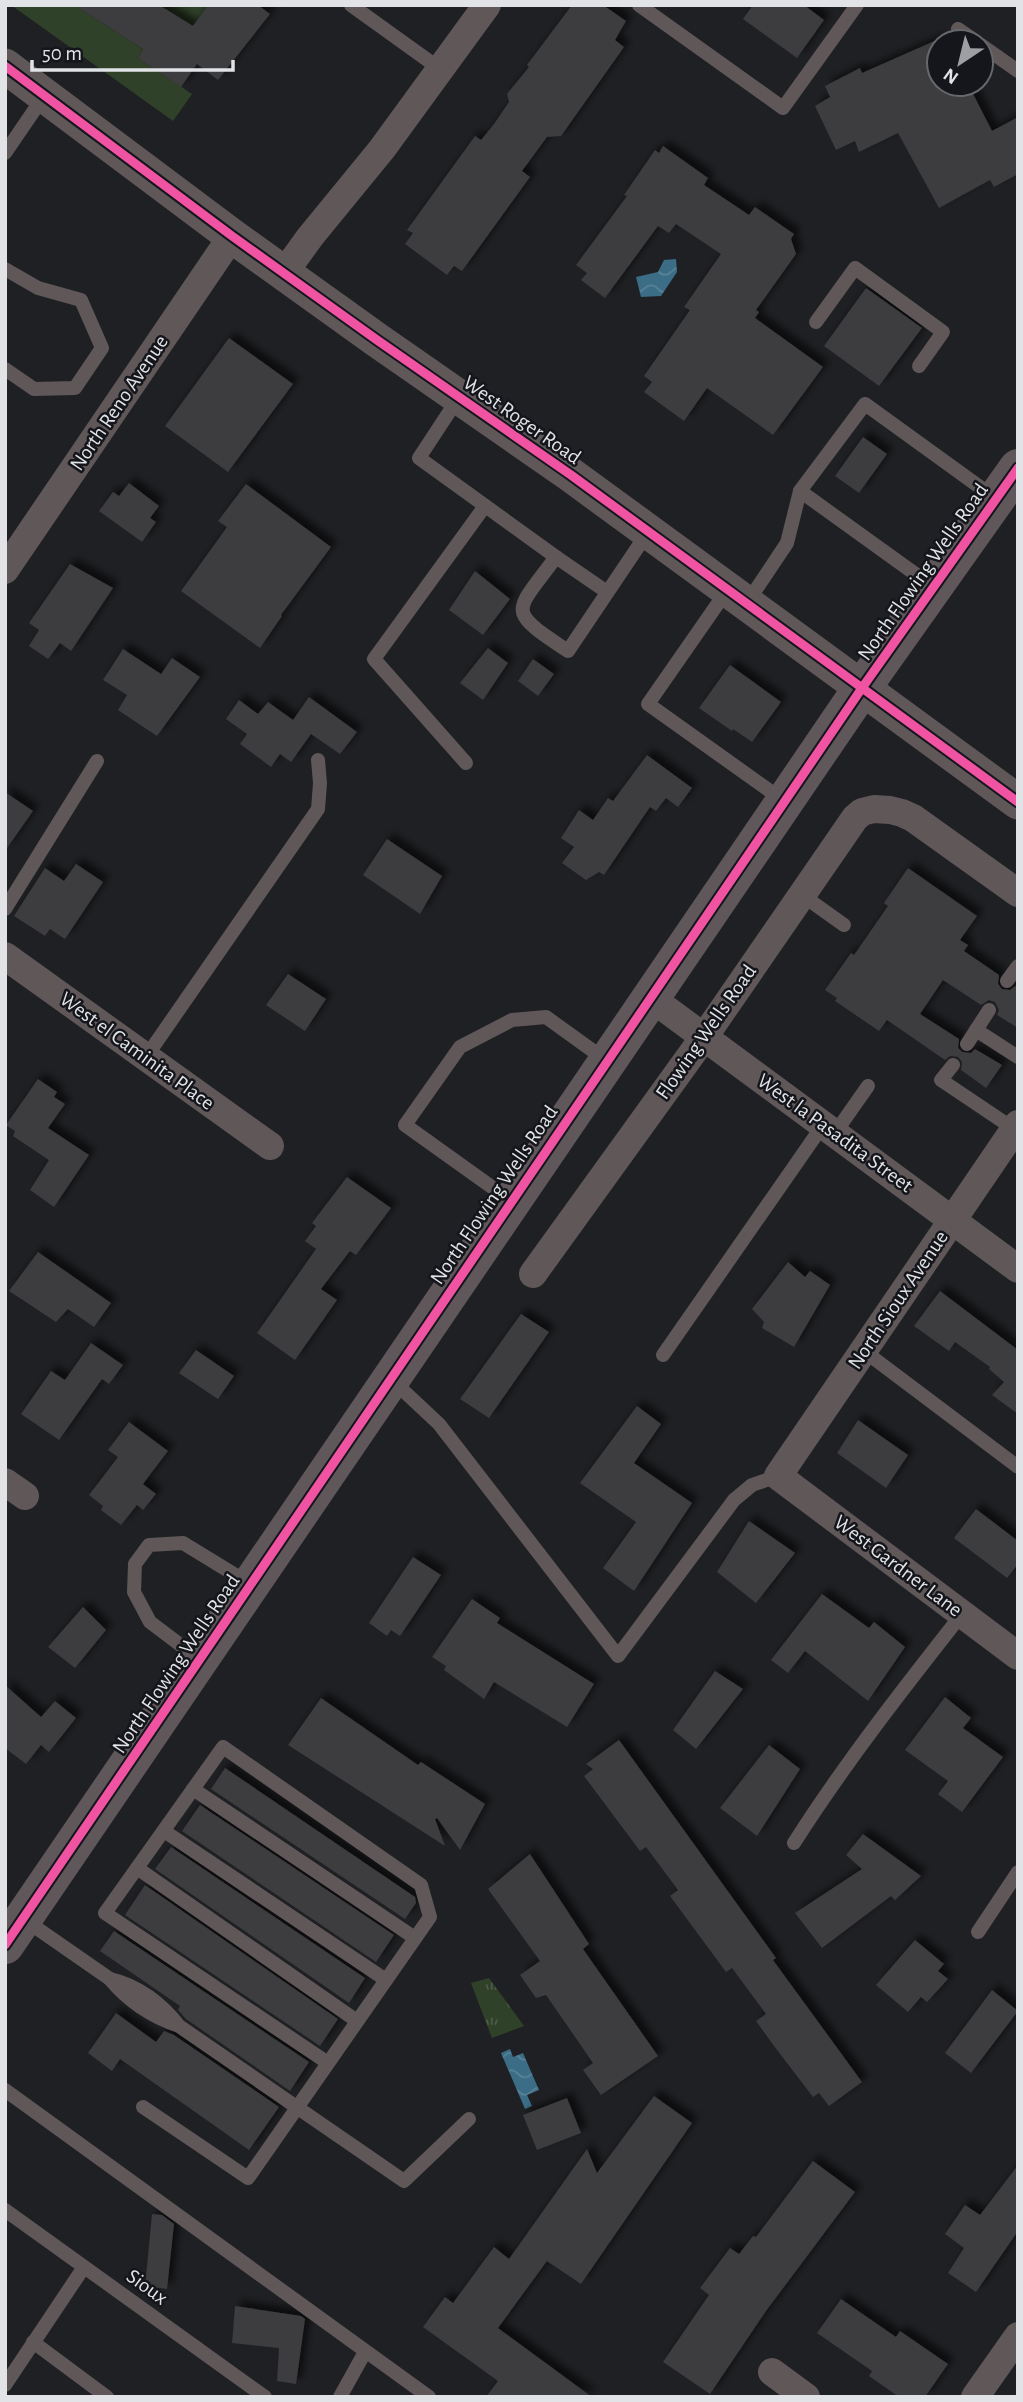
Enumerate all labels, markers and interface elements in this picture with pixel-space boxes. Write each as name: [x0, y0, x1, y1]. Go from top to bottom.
scale bar: [32, 28, 233, 72]
north arrow: [925, 28, 995, 98]
text: 50 m: [42, 43, 82, 64]
text: N: [940, 64, 962, 87]
street label: North Reno Avenue: [66, 332, 172, 474]
street label: West Roger Road: [459, 372, 585, 468]
street label: North Flowing Wells Road: [854, 480, 992, 664]
street label: Flowing Wells Road: [652, 961, 760, 1103]
street label: West el Caminita Place: [56, 988, 218, 1114]
street label: West la Pasadita Street: [753, 1070, 917, 1197]
street label: North Flowing Wells Road: [426, 1102, 562, 1288]
street label: North Sioux Avenue: [844, 1227, 952, 1373]
street label: West Gardner Lane: [830, 1511, 966, 1621]
street label: North Flowing Wells Road: [108, 1571, 244, 1757]
street label: Sioux: [123, 2265, 171, 2309]

